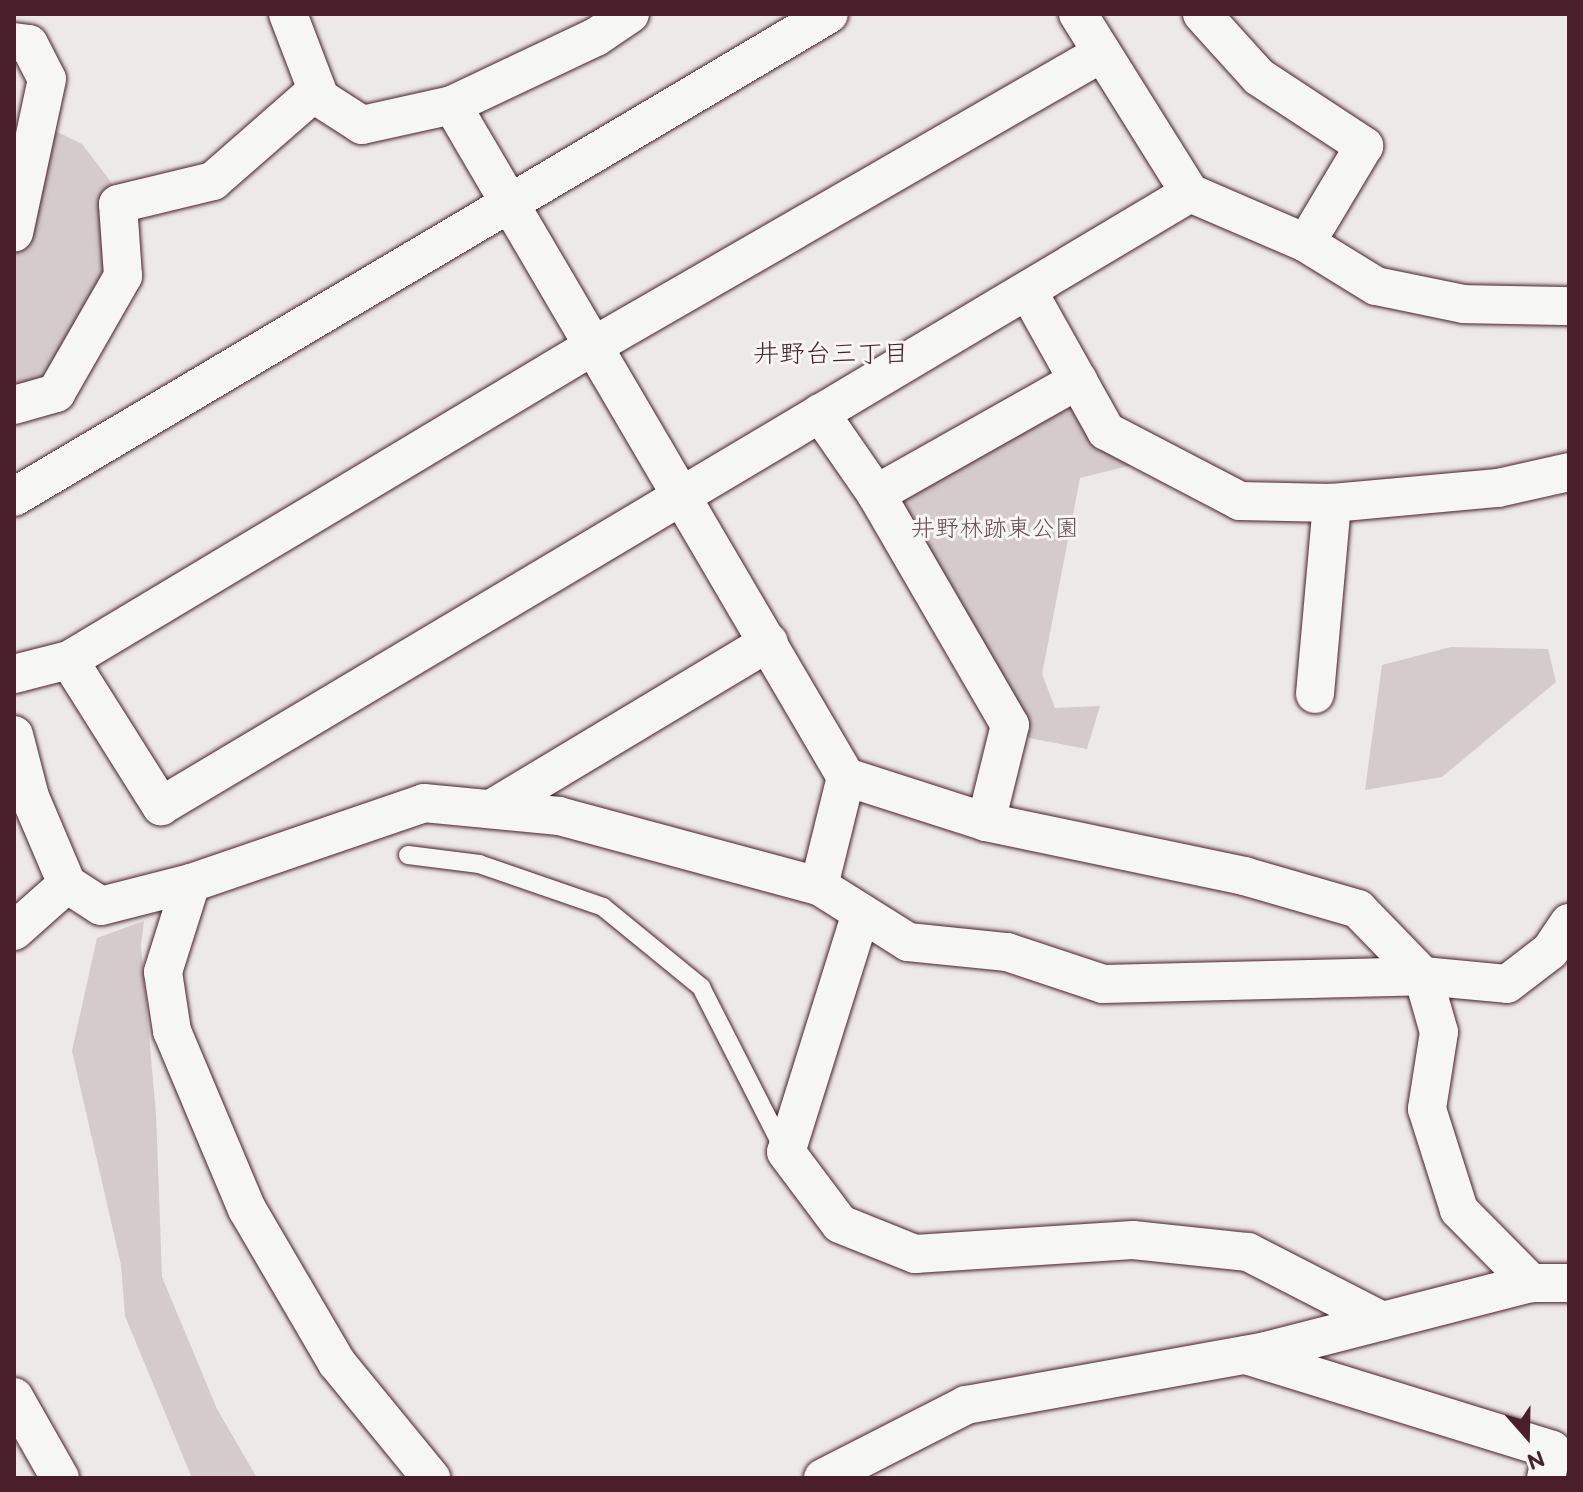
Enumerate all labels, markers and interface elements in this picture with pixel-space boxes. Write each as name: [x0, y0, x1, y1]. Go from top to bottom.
district label: 井野台三丁目: [753, 339, 909, 371]
park label: 井野林跡東公園: [911, 515, 1079, 543]
north arrow: [1487, 1396, 1567, 1476]
text: N: [1523, 1444, 1548, 1475]

